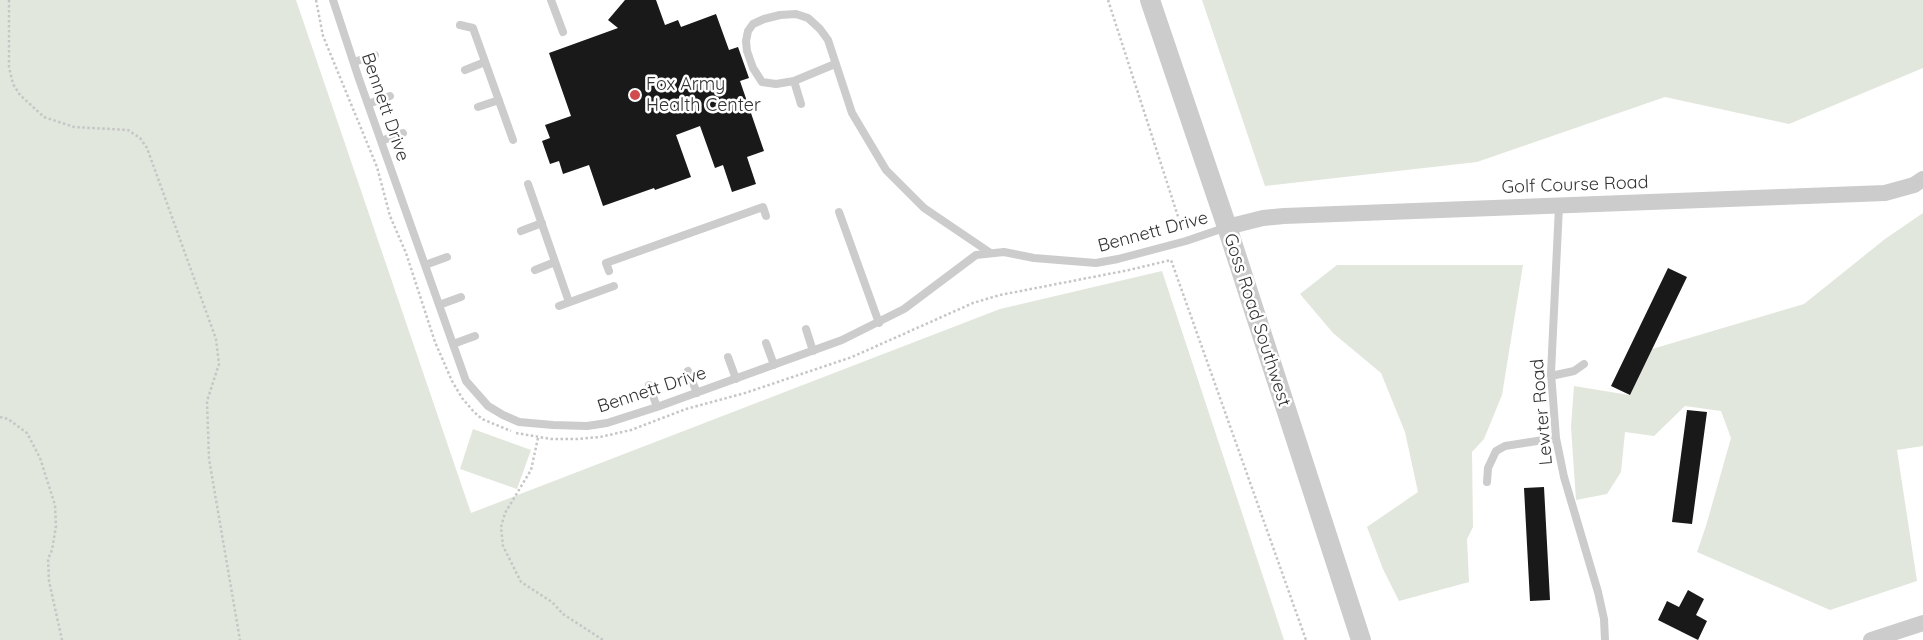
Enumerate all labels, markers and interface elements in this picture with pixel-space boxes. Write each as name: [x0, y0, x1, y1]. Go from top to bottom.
street label: Bennett Drive: [356, 50, 414, 164]
place label: Fox Army Health Center: [646, 74, 761, 116]
marker: Fox Army Health Center: [628, 88, 642, 102]
street label: Golf Course Road: [1501, 172, 1649, 198]
street label: Bennett Drive: [1095, 207, 1211, 257]
street label: Goss Road Southwest: [1219, 231, 1295, 409]
street label: Lewter Road: [1527, 358, 1557, 466]
street label: Bennett Drive: [595, 362, 709, 418]

